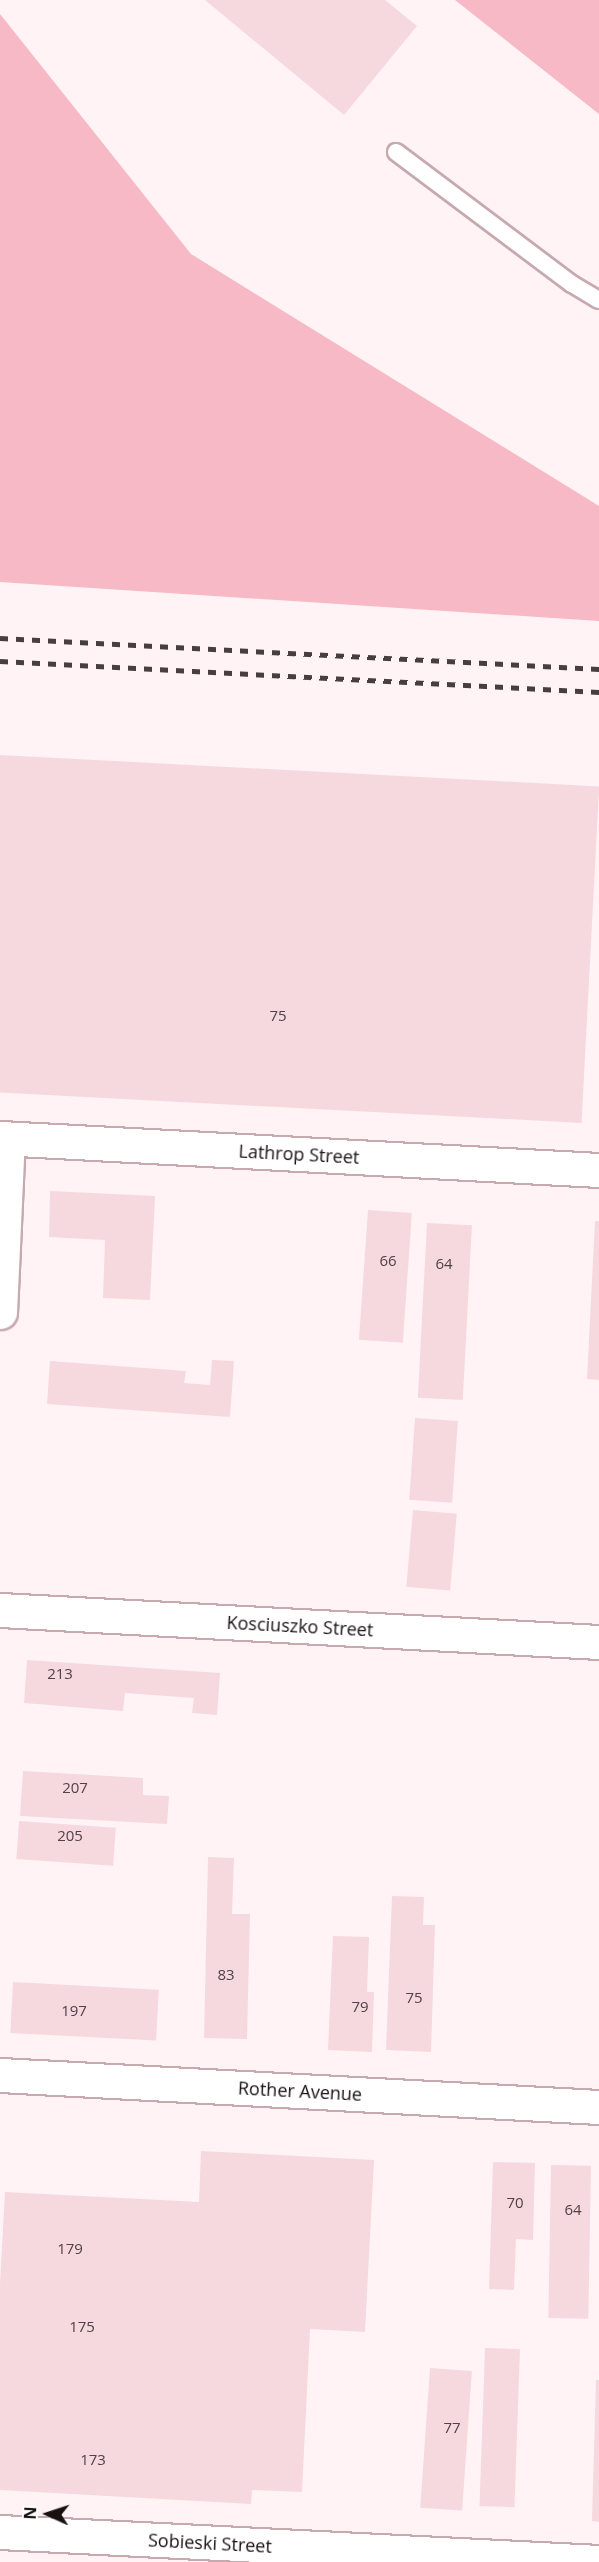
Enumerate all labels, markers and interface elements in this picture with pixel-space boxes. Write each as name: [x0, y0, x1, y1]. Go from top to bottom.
house number: 75: [269, 1007, 287, 1025]
street label: Lathrop Street: [238, 1140, 360, 1168]
house number: 66: [379, 1252, 397, 1270]
house number: 64: [435, 1255, 453, 1273]
street label: Kosciuszko Street: [226, 1611, 374, 1641]
house number: 213: [47, 1665, 73, 1683]
house number: 207: [62, 1779, 88, 1797]
house number: 205: [57, 1827, 83, 1845]
house number: 83: [217, 1966, 235, 1984]
house number: 75: [405, 1989, 423, 2007]
house number: 79: [351, 1998, 369, 2016]
house number: 197: [61, 2002, 87, 2020]
street label: Rother Avenue: [237, 2077, 363, 2105]
house number: 70: [506, 2194, 524, 2212]
house number: 64: [564, 2201, 582, 2219]
house number: 179: [57, 2240, 83, 2258]
house number: 175: [69, 2318, 95, 2336]
house number: 77: [443, 2419, 461, 2437]
house number: 173: [80, 2451, 106, 2469]
north arrow: [18, 2484, 78, 2544]
text: N: [19, 2506, 41, 2520]
street label: Sobieski Street: [148, 2529, 272, 2557]

